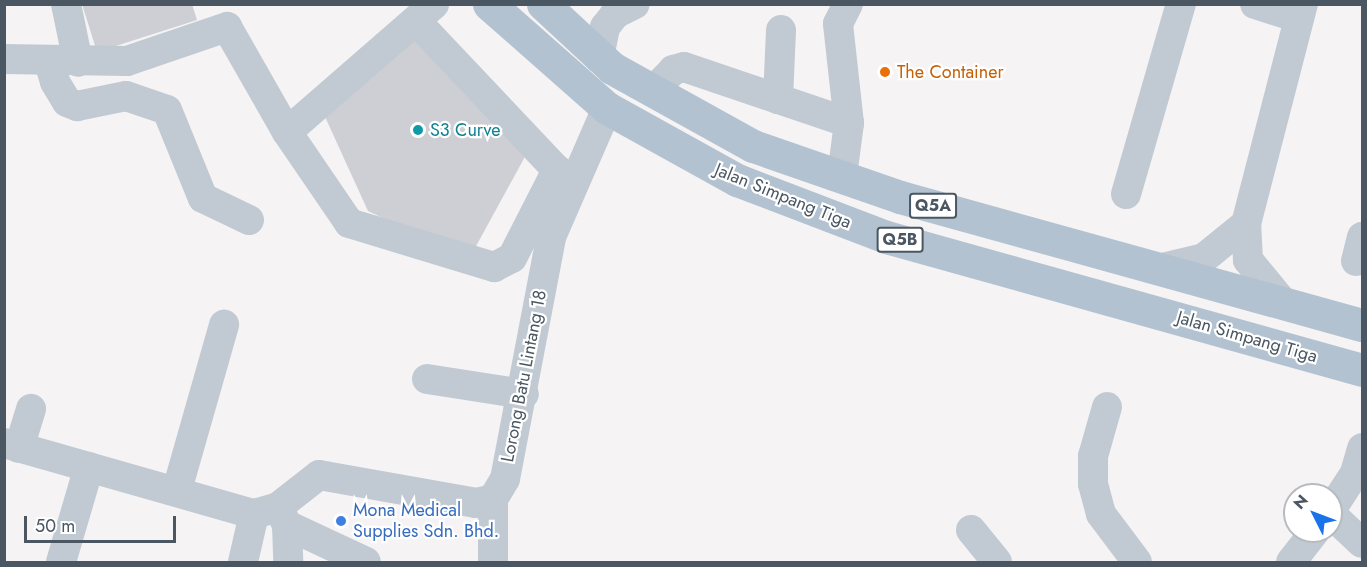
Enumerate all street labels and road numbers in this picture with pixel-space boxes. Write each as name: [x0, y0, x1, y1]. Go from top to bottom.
street label: Jalan Simpang Tiga: [712, 159, 854, 233]
road number: Q5A: [909, 193, 957, 219]
road number: Q5B: [876, 227, 924, 253]
street label: Lorong Batu Lintang 18: [497, 288, 551, 464]
street label: Jalan Simpang Tiga: [1174, 307, 1320, 367]

